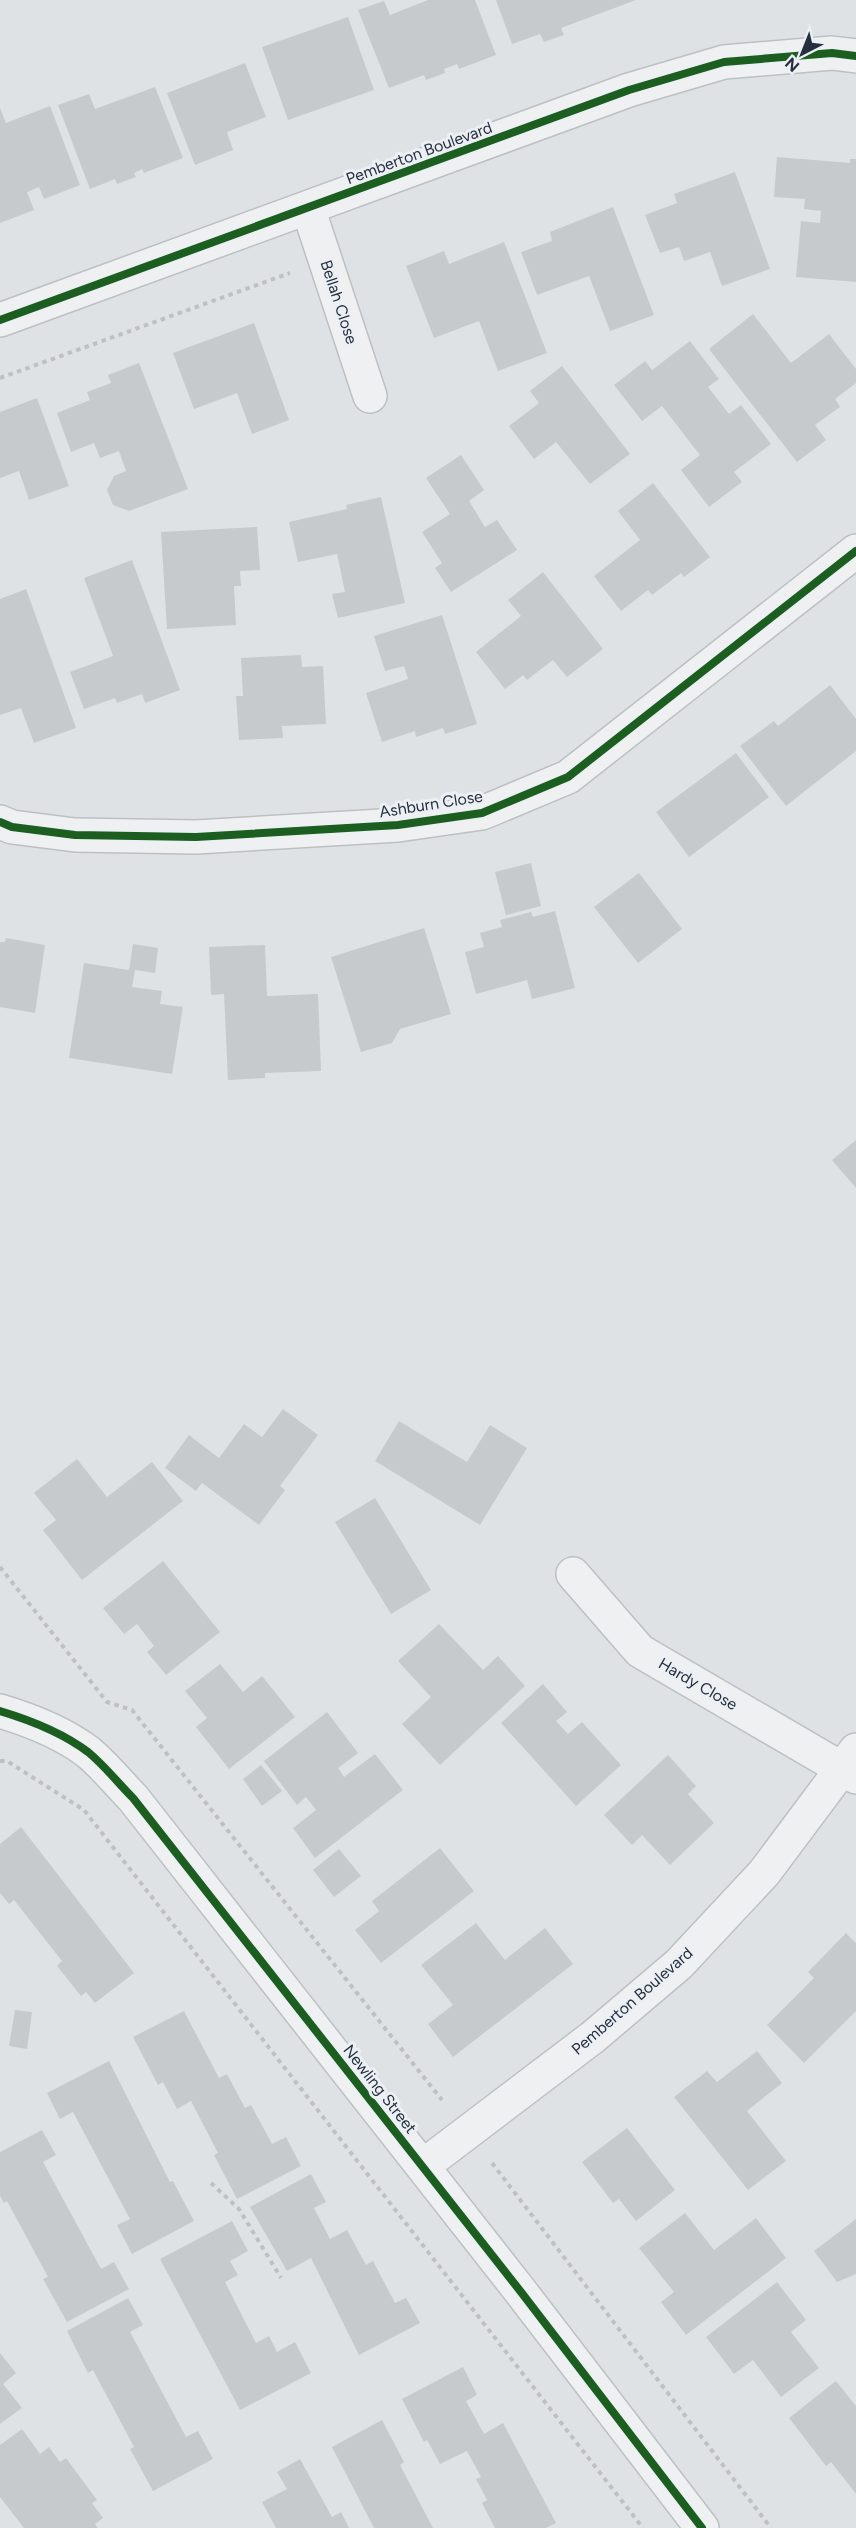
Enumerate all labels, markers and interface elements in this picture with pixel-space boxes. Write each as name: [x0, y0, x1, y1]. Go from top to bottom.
north arrow: [772, 24, 832, 84]
text: N: [781, 54, 803, 76]
street label: Pemberton Boulevard: [343, 118, 495, 188]
street label: Bellah Close: [317, 258, 362, 347]
street label: Ashburn Close: [378, 786, 484, 822]
street label: Hardy Close: [655, 1654, 741, 1714]
street label: Pemberton Boulevard: [568, 1943, 696, 2059]
street label: Newling Street: [339, 2041, 421, 2137]

